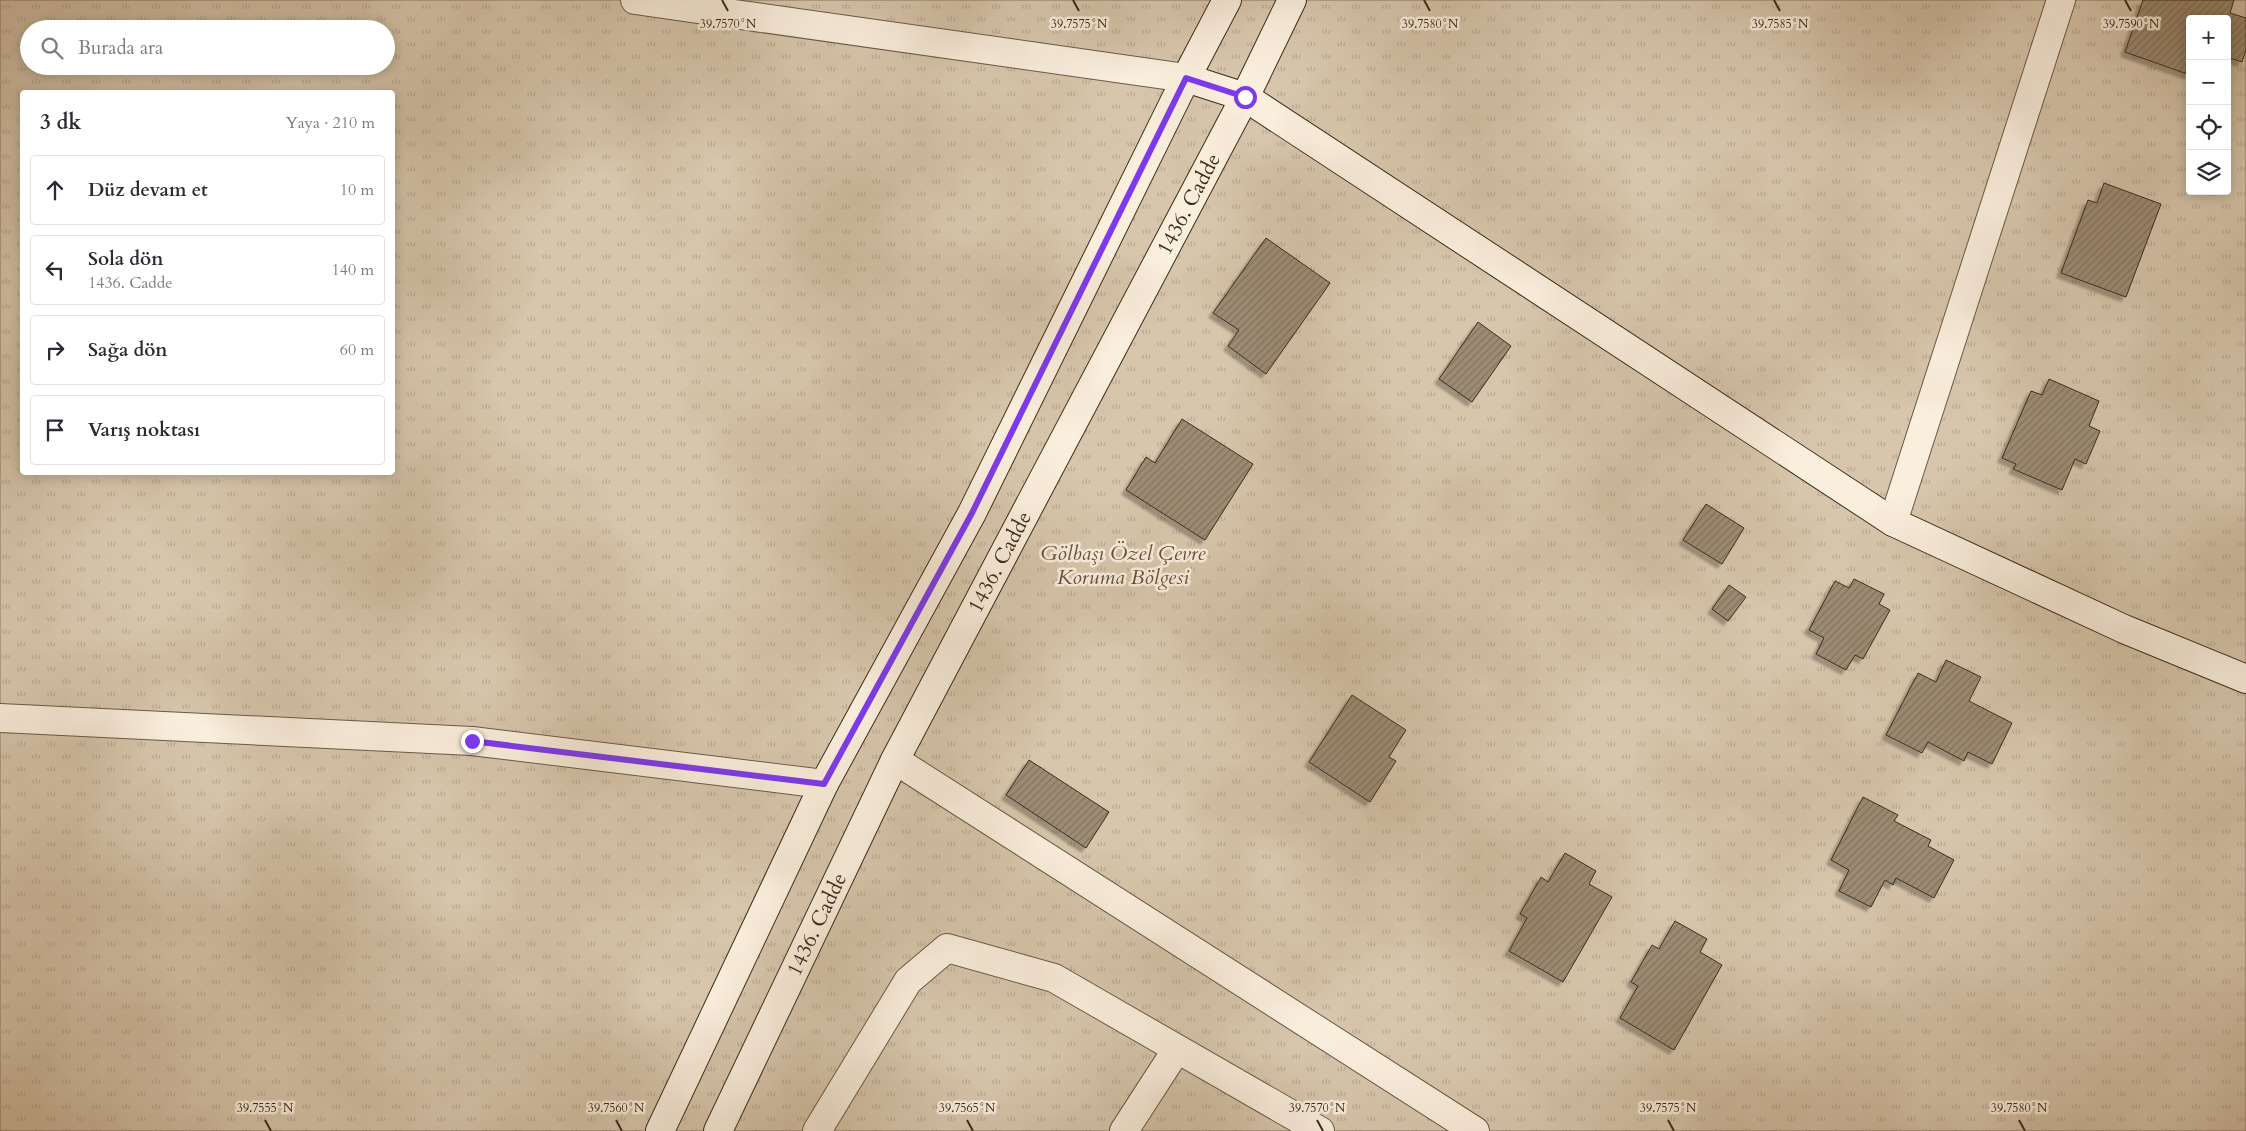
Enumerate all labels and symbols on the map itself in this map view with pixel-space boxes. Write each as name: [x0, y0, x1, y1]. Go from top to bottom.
text: 39.7570°N: [700, 16, 757, 32]
text: 39.7575°N: [1051, 16, 1108, 32]
text: 39.7580°N: [1402, 16, 1459, 32]
text: 39.7585°N: [1752, 16, 1809, 32]
text: 39.7590°N: [2103, 16, 2160, 32]
route start: [1234, 86, 1257, 109]
street label: 1436. Cadde: [1150, 148, 1228, 260]
street label: 1436. Cadde: [961, 506, 1039, 618]
park label: Gölbaşı Özel Çevre Koruma Bölgesi: [1040, 539, 1206, 592]
route end: [461, 730, 484, 753]
street label: 1436. Cadde: [780, 868, 854, 981]
text: 39.7555°N: [237, 1100, 294, 1116]
text: 39.7560°N: [588, 1100, 645, 1116]
text: 39.7565°N: [939, 1100, 996, 1116]
text: 39.7570°N: [1289, 1100, 1346, 1116]
text: 39.7575°N: [1640, 1100, 1697, 1116]
text: 39.7580°N: [1991, 1100, 2048, 1116]

